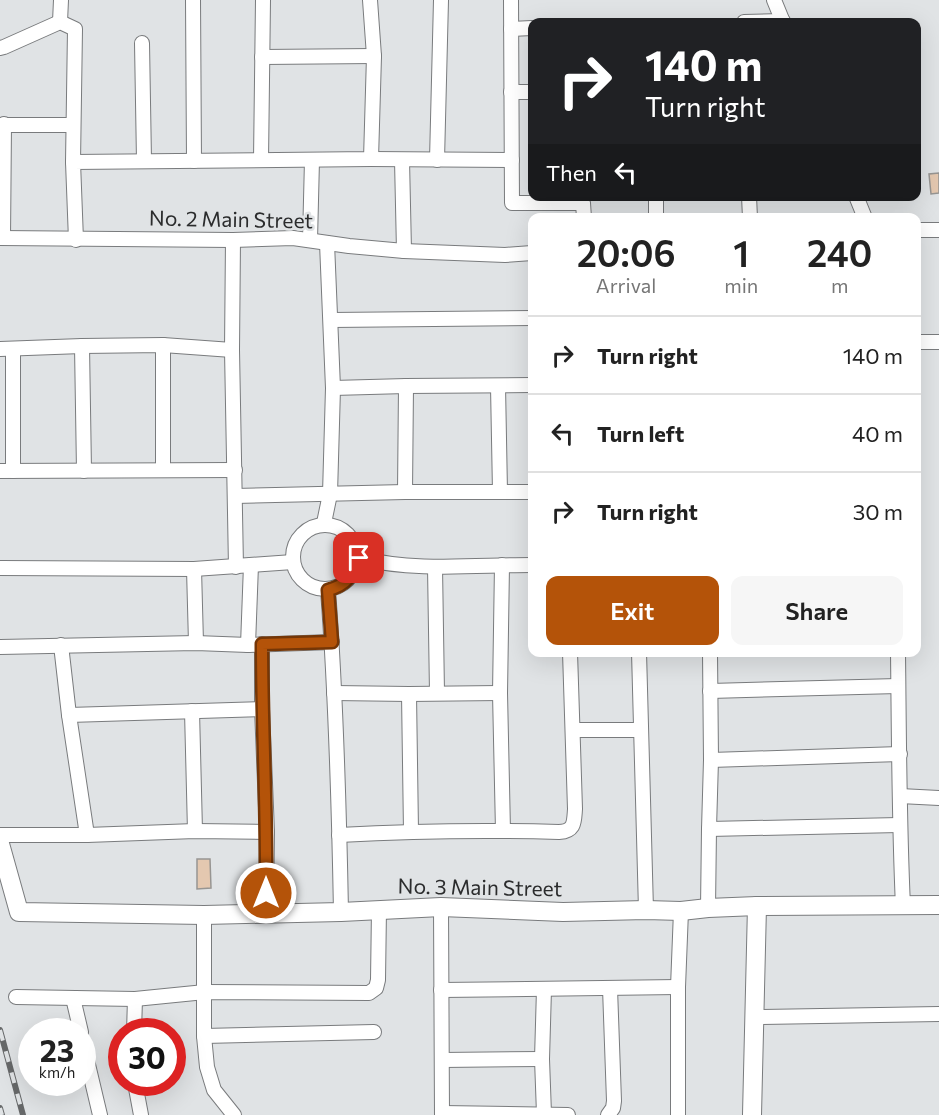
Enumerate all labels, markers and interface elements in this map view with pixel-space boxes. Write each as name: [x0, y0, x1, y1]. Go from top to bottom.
text: 140 m: [645, 38, 762, 90]
icon: right: [546, 42, 624, 120]
text: Turn right: [645, 90, 765, 123]
icon: left: [609, 156, 642, 189]
text: Then: [546, 159, 597, 186]
street label: No. 2 Main Street: [149, 205, 313, 232]
text: 20:06: [577, 230, 676, 274]
text: 1: [733, 230, 749, 274]
text: 240: [807, 230, 872, 274]
text: Arrival: [596, 273, 656, 297]
text: min: [724, 273, 758, 297]
text: m: [831, 273, 848, 297]
icon: right: [546, 339, 579, 372]
text: Turn right: [597, 342, 698, 369]
text: 140 m: [843, 342, 903, 369]
icon: left: [546, 417, 579, 450]
text: Turn left: [597, 420, 684, 447]
text: 40 m: [852, 420, 903, 447]
icon: right: [546, 495, 579, 528]
text: Turn right: [597, 498, 698, 525]
text: 30 m: [853, 498, 903, 525]
pin: [333, 532, 384, 583]
icon: arrive: [342, 541, 375, 574]
button: Exit: [546, 576, 719, 645]
button: Share: [731, 576, 903, 645]
position arrow: [234, 861, 298, 925]
street label: No. 3 Main Street: [398, 873, 563, 900]
speed limit sign: 30: [108, 1018, 186, 1096]
text: 23: [40, 1031, 74, 1068]
text: km/h: [39, 1063, 75, 1081]

